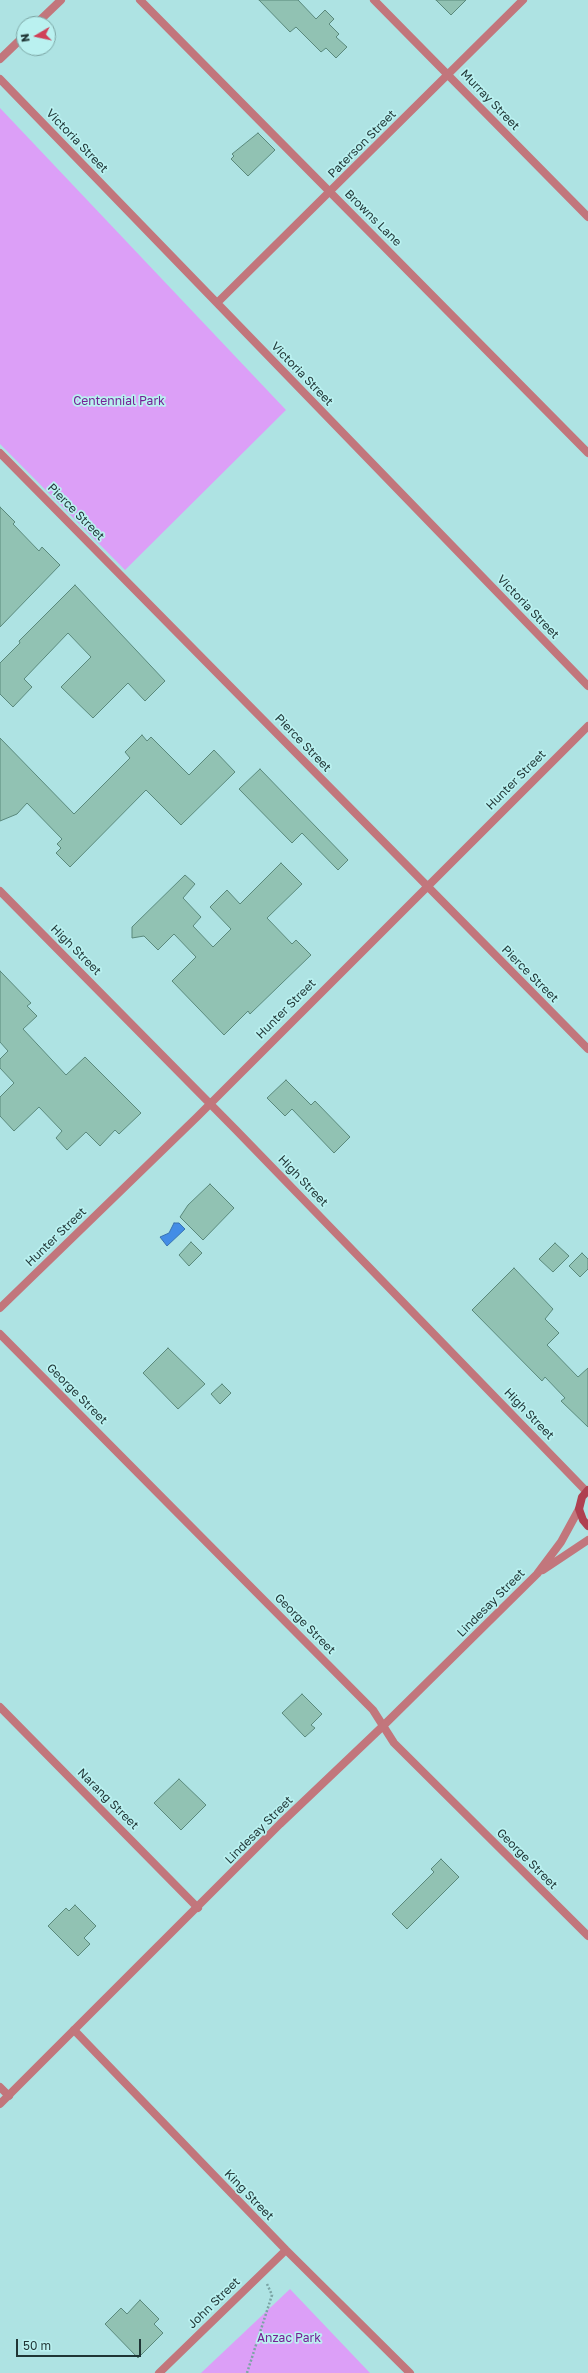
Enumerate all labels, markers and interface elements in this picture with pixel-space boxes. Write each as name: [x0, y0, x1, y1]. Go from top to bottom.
north arrow: [16, 16, 56, 56]
text: N: [18, 33, 32, 43]
street label: Murray Street: [458, 67, 522, 133]
street label: Victoria Street: [43, 106, 111, 176]
street label: Paterson Street: [325, 107, 399, 181]
street label: Browns Lane: [342, 187, 404, 249]
street label: Victoria Street: [268, 339, 336, 409]
park label: Centennial Park: [73, 394, 165, 408]
street label: Pierce Street: [45, 481, 107, 543]
street label: Victoria Street: [494, 572, 562, 642]
street label: Pierce Street: [272, 711, 334, 775]
street label: Hunter Street: [483, 747, 549, 813]
street label: High Street: [48, 922, 104, 978]
street label: Pierce Street: [499, 943, 561, 1005]
street label: Hunter Street: [253, 976, 319, 1042]
street label: High Street: [275, 1152, 331, 1210]
street label: Hunter Street: [23, 1205, 89, 1269]
street label: George Street: [44, 1361, 110, 1427]
street label: High Street: [501, 1385, 557, 1443]
street label: Lindesay Street: [454, 1566, 528, 1640]
street label: George Street: [272, 1591, 338, 1657]
street label: Narang Street: [74, 1765, 142, 1833]
street label: Lindesay Street: [222, 1793, 296, 1867]
street label: George Street: [494, 1826, 560, 1892]
street label: King Street: [221, 2167, 277, 2223]
street label: John Street: [185, 2275, 243, 2331]
scale bar: [18, 2331, 143, 2357]
park label: Anzac Park: [257, 2331, 321, 2345]
text: 50 m: [23, 2338, 51, 2353]

